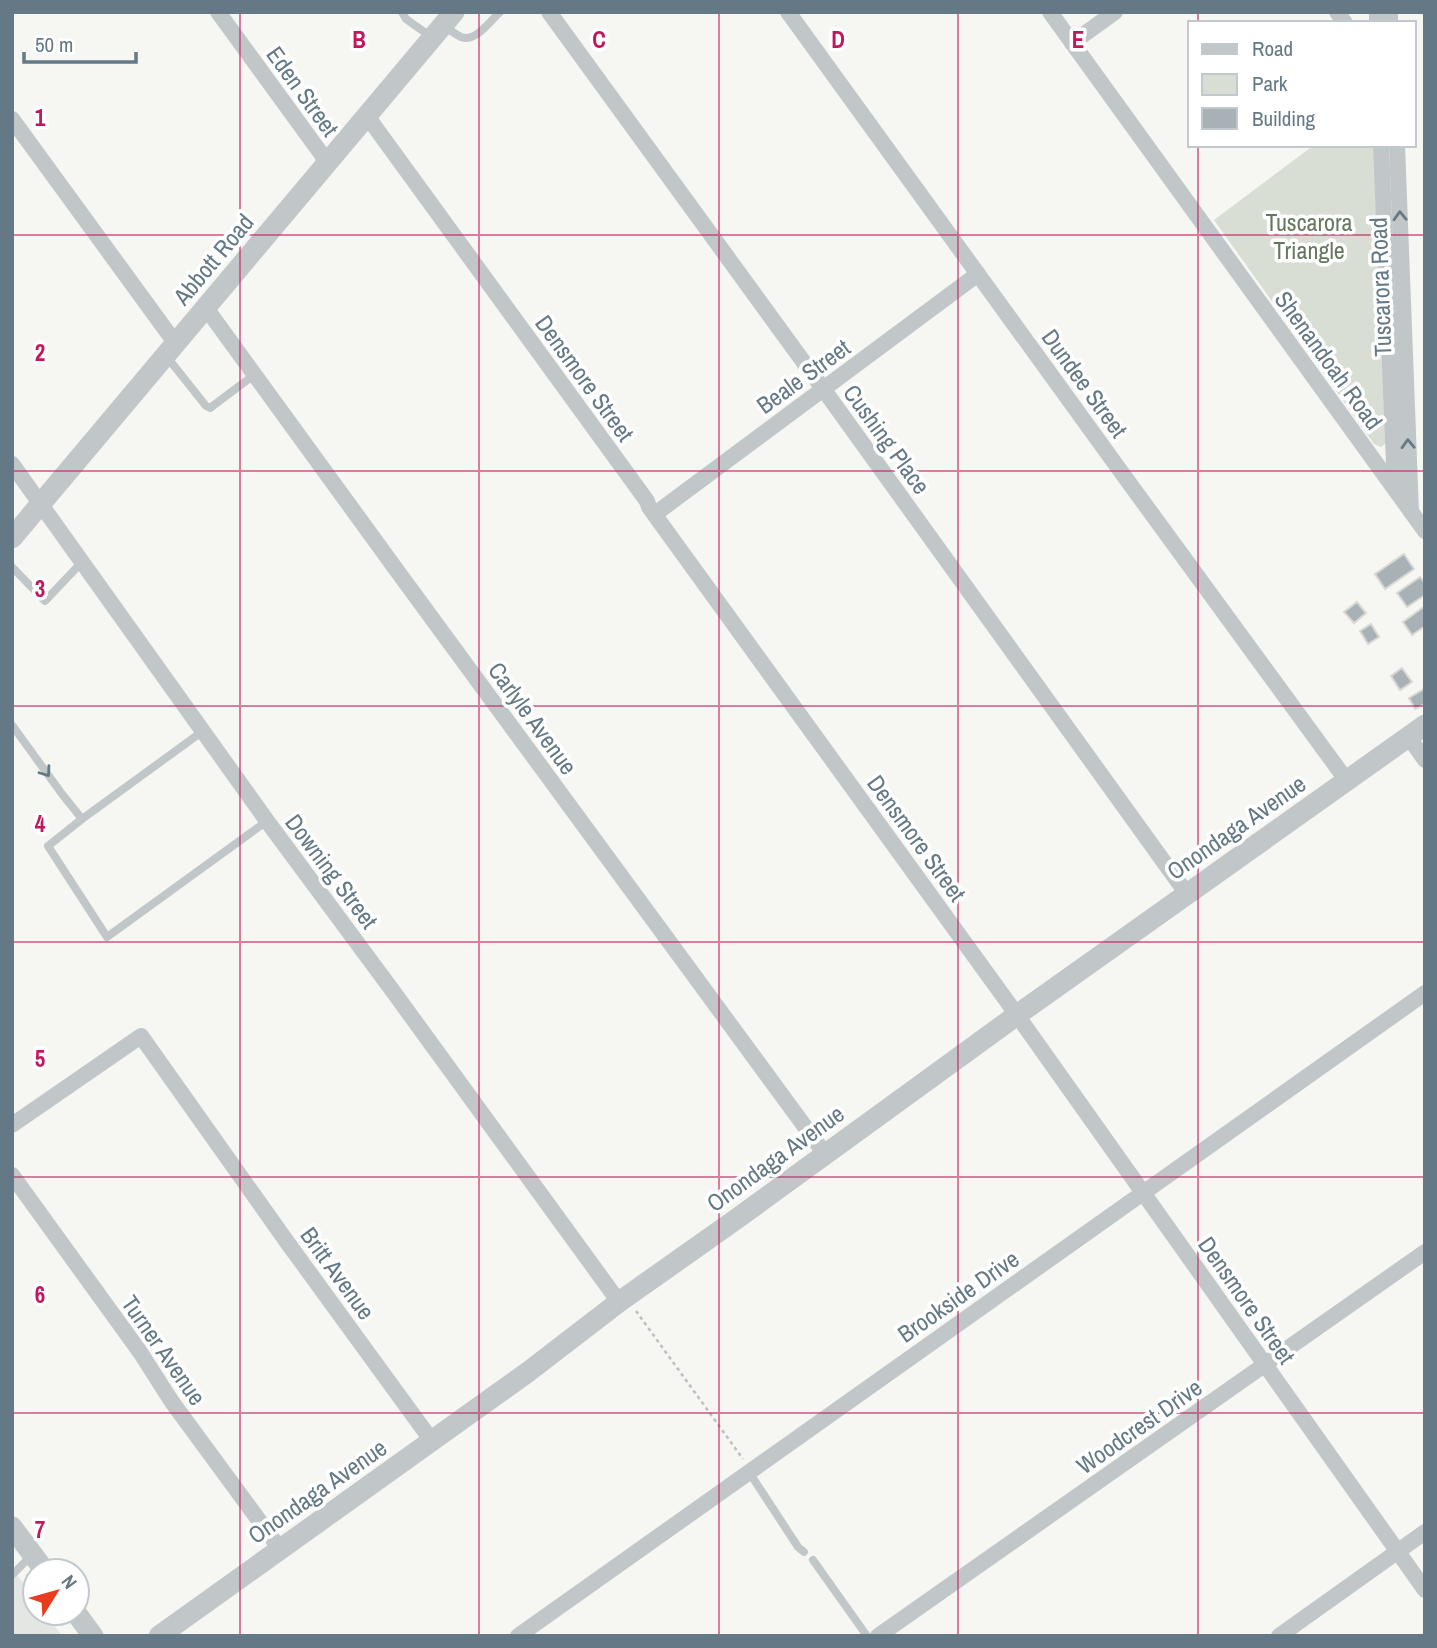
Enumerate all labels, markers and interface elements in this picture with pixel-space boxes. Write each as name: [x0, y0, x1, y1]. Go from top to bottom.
scale bar: [24, 21, 136, 65]
legend: [1188, 21, 1416, 147]
text: B: [352, 24, 366, 55]
text: C: [592, 24, 606, 55]
text: D: [831, 24, 845, 55]
text: E: [1072, 24, 1084, 55]
text: 50 m: [35, 30, 73, 59]
text: Road: [1252, 34, 1293, 63]
street label: Eden Street: [260, 40, 347, 143]
text: Park: [1252, 69, 1288, 98]
text: 1: [35, 102, 46, 133]
text: Building: [1252, 104, 1316, 133]
park label: Tuscarora Triangle: [1266, 206, 1353, 266]
street label: Abbott Road: [165, 207, 260, 312]
one-way arrow: [1393, 211, 1408, 222]
street label: Tuscarora Road: [1362, 217, 1398, 357]
street label: Shenandoah Road: [1268, 284, 1390, 436]
street label: Densmore Street: [528, 308, 642, 448]
street label: Dundee Street: [1035, 322, 1136, 444]
street label: Beale Street: [750, 331, 857, 421]
text: 2: [35, 337, 45, 368]
street label: Cushing Place: [836, 378, 938, 500]
one-way arrow: [1401, 438, 1416, 449]
text: 3: [35, 573, 45, 604]
street label: Carlyle Avenue: [481, 655, 585, 781]
one-way arrow: [38, 764, 51, 777]
street label: Onondaga Avenue: [1160, 767, 1312, 887]
street label: Densmore Street: [860, 768, 974, 908]
street label: Downing Street: [278, 807, 386, 935]
text: 4: [35, 808, 46, 839]
text: 5: [35, 1043, 45, 1074]
street label: Onondaga Avenue: [700, 1097, 850, 1219]
street label: Britt Avenue: [294, 1220, 382, 1326]
street label: Densmore Street: [1191, 1230, 1303, 1371]
street label: Brookside Drive: [891, 1242, 1025, 1350]
text: 6: [35, 1279, 45, 1310]
street label: Turner Avenue: [114, 1289, 214, 1411]
street label: Woodcrest Drive: [1070, 1371, 1208, 1481]
street label: Onondaga Avenue: [241, 1431, 393, 1551]
text: 7: [35, 1514, 45, 1545]
north arrow: [21, 1557, 91, 1627]
text: N: [56, 1569, 83, 1594]

